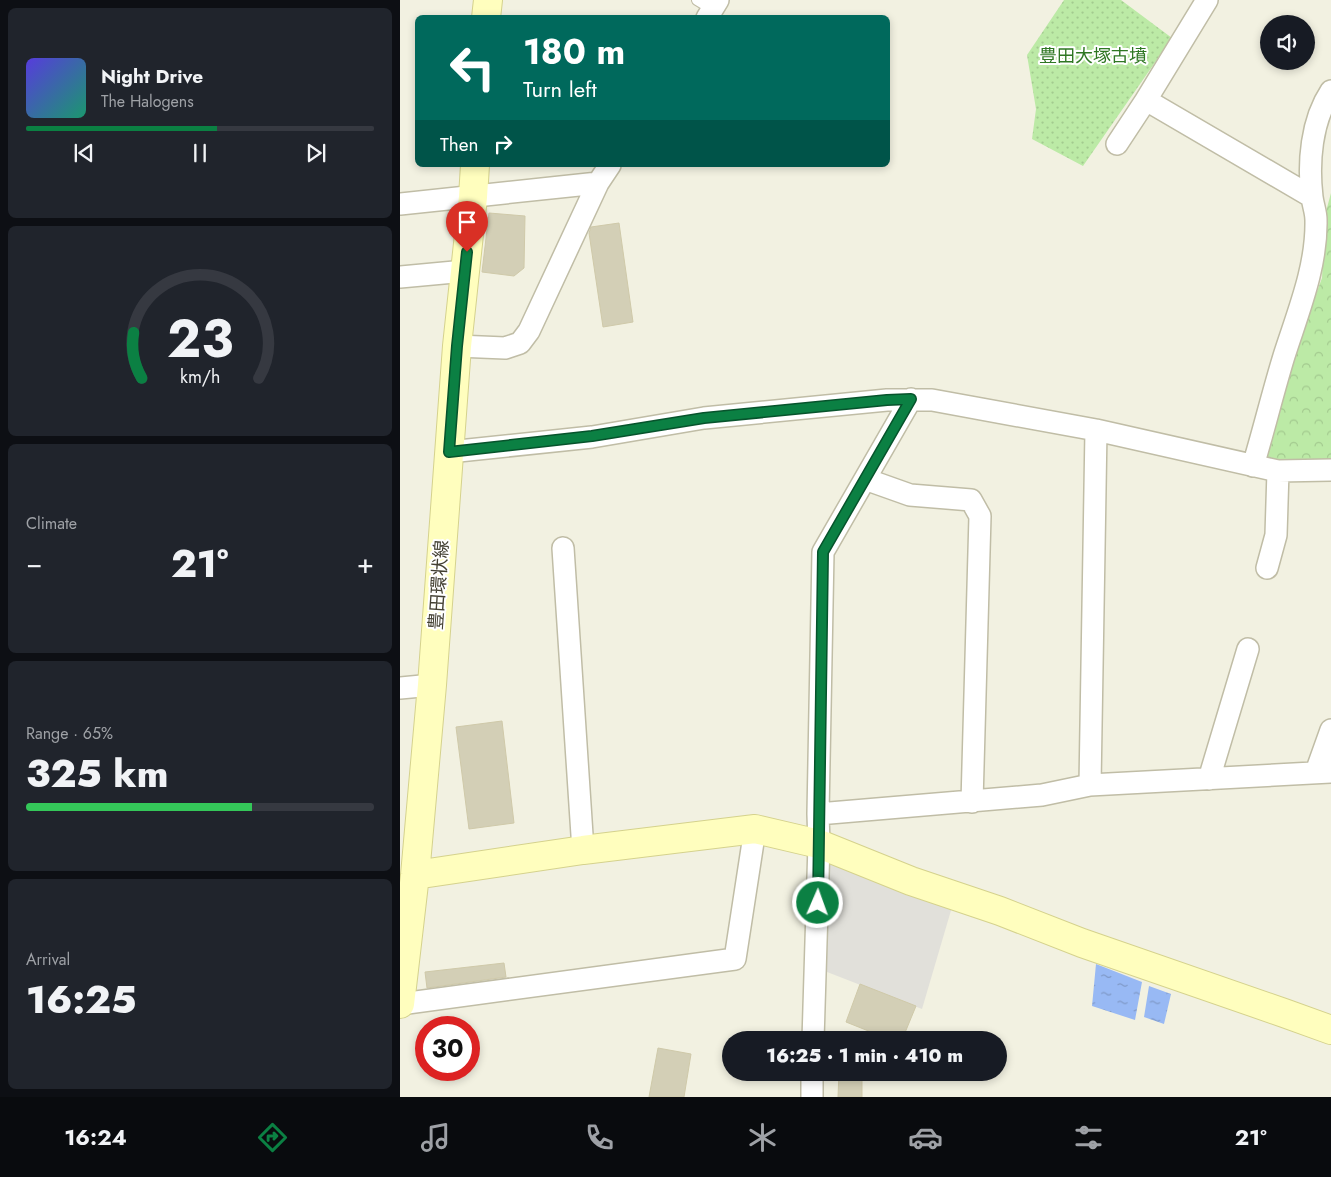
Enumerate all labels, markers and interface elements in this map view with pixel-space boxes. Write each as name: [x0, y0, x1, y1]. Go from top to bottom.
map controls: [1260, 15, 1315, 70]
button: sound: [1260, 15, 1315, 70]
text: 180 m: [523, 27, 625, 77]
icon: left: [440, 35, 505, 100]
park label: 豊田大塚古墳: [1039, 43, 1147, 69]
text: Night Drive: [101, 63, 203, 90]
text: Turn left: [523, 73, 597, 105]
text: The Halogens: [101, 90, 194, 113]
icon: right: [489, 130, 517, 158]
text: Then: [440, 131, 479, 158]
icon: previous: [70, 139, 98, 167]
icon: pause: [186, 139, 214, 167]
icon: next: [302, 139, 330, 167]
pin: [446, 201, 488, 252]
icon: arrive: [453, 208, 481, 236]
text: 23: [167, 301, 233, 377]
text: km/h: [180, 364, 220, 390]
text: Climate: [26, 512, 77, 535]
text: 21°: [171, 536, 228, 591]
street label: 豊田環状線: [423, 539, 455, 631]
text: −: [26, 543, 43, 584]
text: +: [357, 543, 374, 584]
text: Range · 65%: [26, 722, 113, 745]
text: 325 km: [26, 746, 168, 801]
position arrow: [791, 876, 843, 928]
text: Arrival: [26, 948, 70, 971]
text: 16:25: [26, 972, 136, 1027]
speed limit sign: 30: [415, 1016, 480, 1081]
text: 16:25 · 1 min · 410 m: [766, 1042, 963, 1069]
icon: directions: [255, 1120, 290, 1155]
icon: music: [418, 1120, 453, 1155]
icon: phone: [582, 1120, 617, 1155]
icon: climate: [745, 1120, 780, 1155]
icon: car: [908, 1120, 943, 1155]
icon: filters: [1071, 1120, 1106, 1155]
text: 16:24: [64, 1121, 127, 1153]
text: 21°: [1235, 1121, 1267, 1153]

